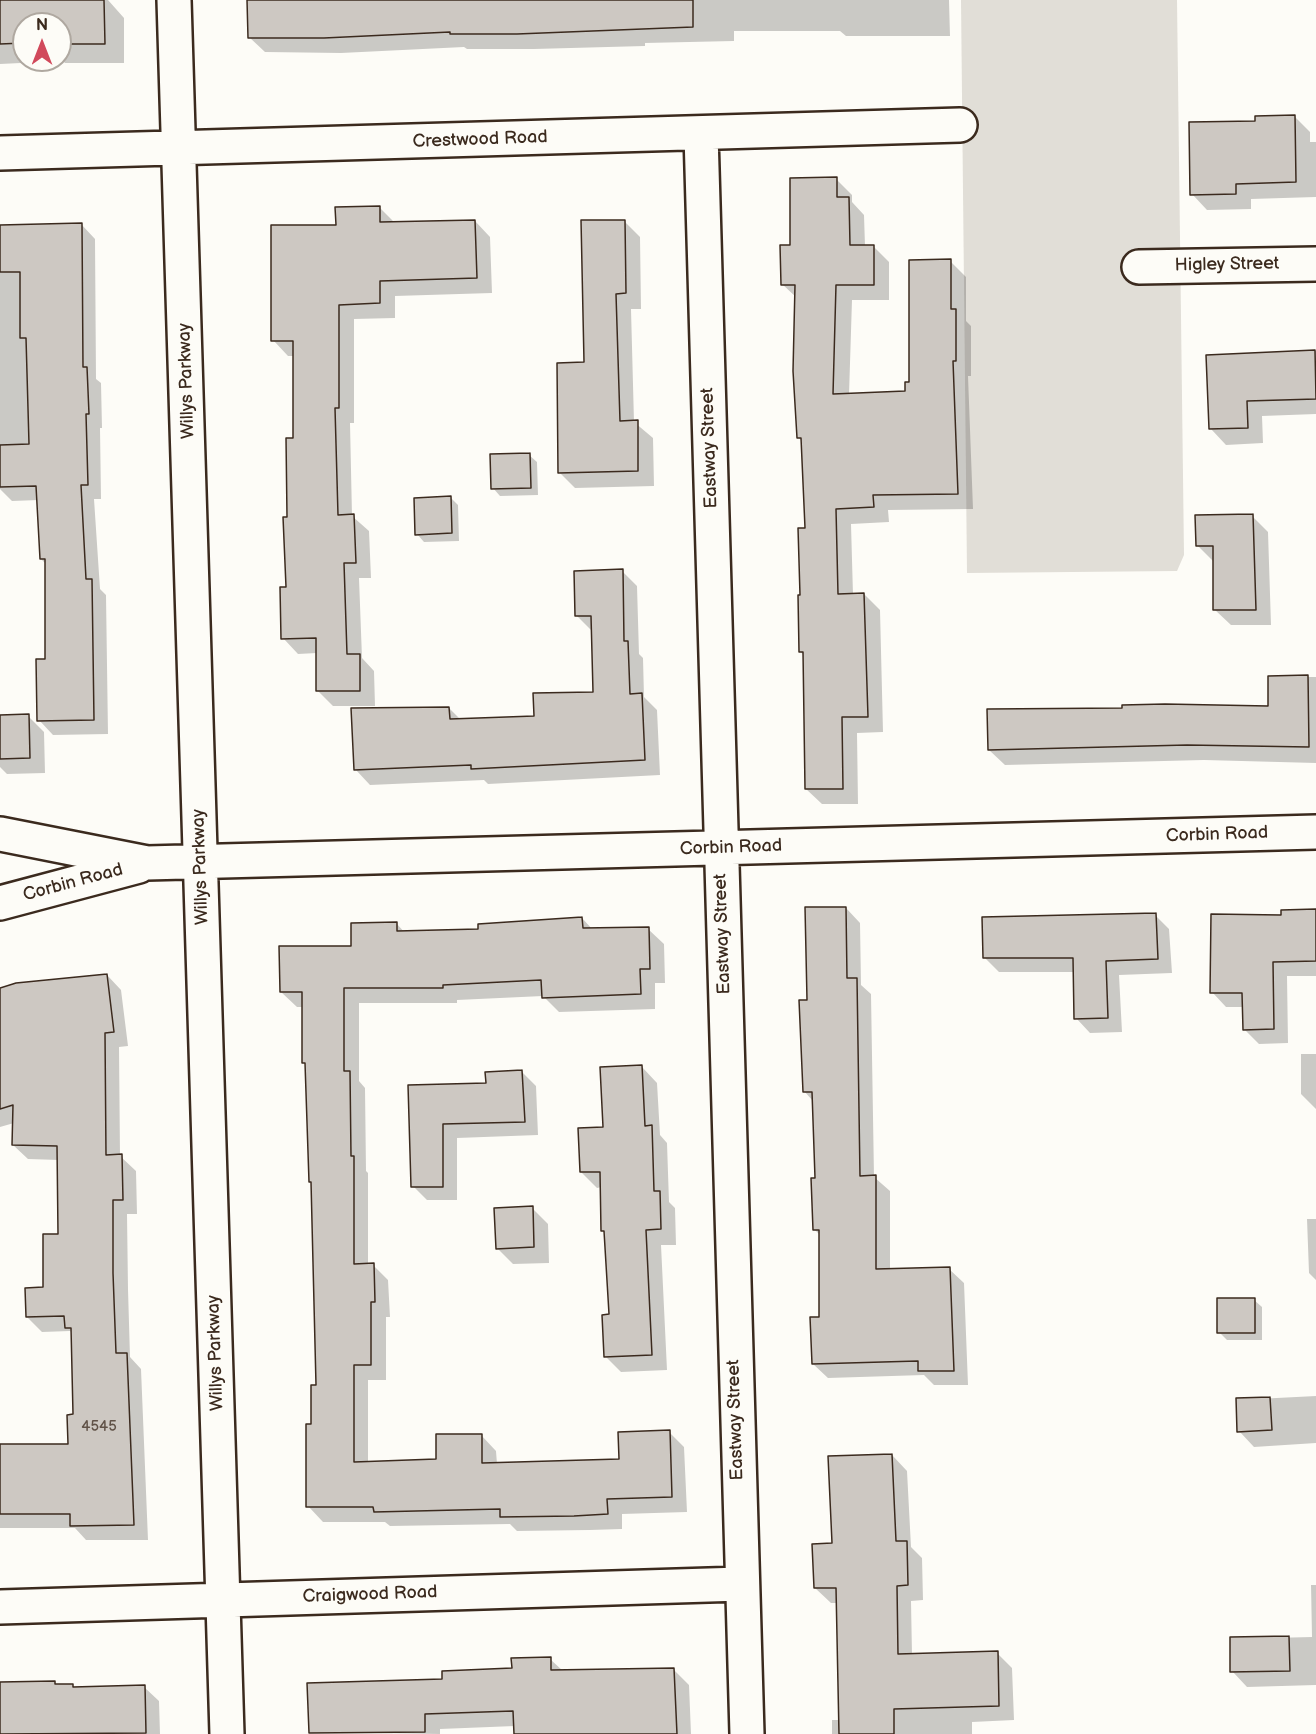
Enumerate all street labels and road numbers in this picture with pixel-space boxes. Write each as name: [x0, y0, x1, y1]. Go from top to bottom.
street label: Crestwood Road: [412, 127, 548, 153]
street label: Higley Street: [1175, 253, 1279, 277]
street label: Willys Parkway: [174, 323, 200, 439]
street label: Eastway Street: [697, 387, 723, 509]
street label: Willys Parkway: [188, 809, 214, 925]
street label: Corbin Road: [1165, 822, 1269, 848]
street label: Corbin Road: [679, 835, 783, 861]
street label: Corbin Road: [21, 859, 125, 907]
street label: Eastway Street: [710, 873, 736, 995]
street label: Willys Parkway: [203, 1295, 229, 1411]
street label: Eastway Street: [723, 1359, 749, 1481]
street label: Craigwood Road: [302, 1582, 438, 1608]

